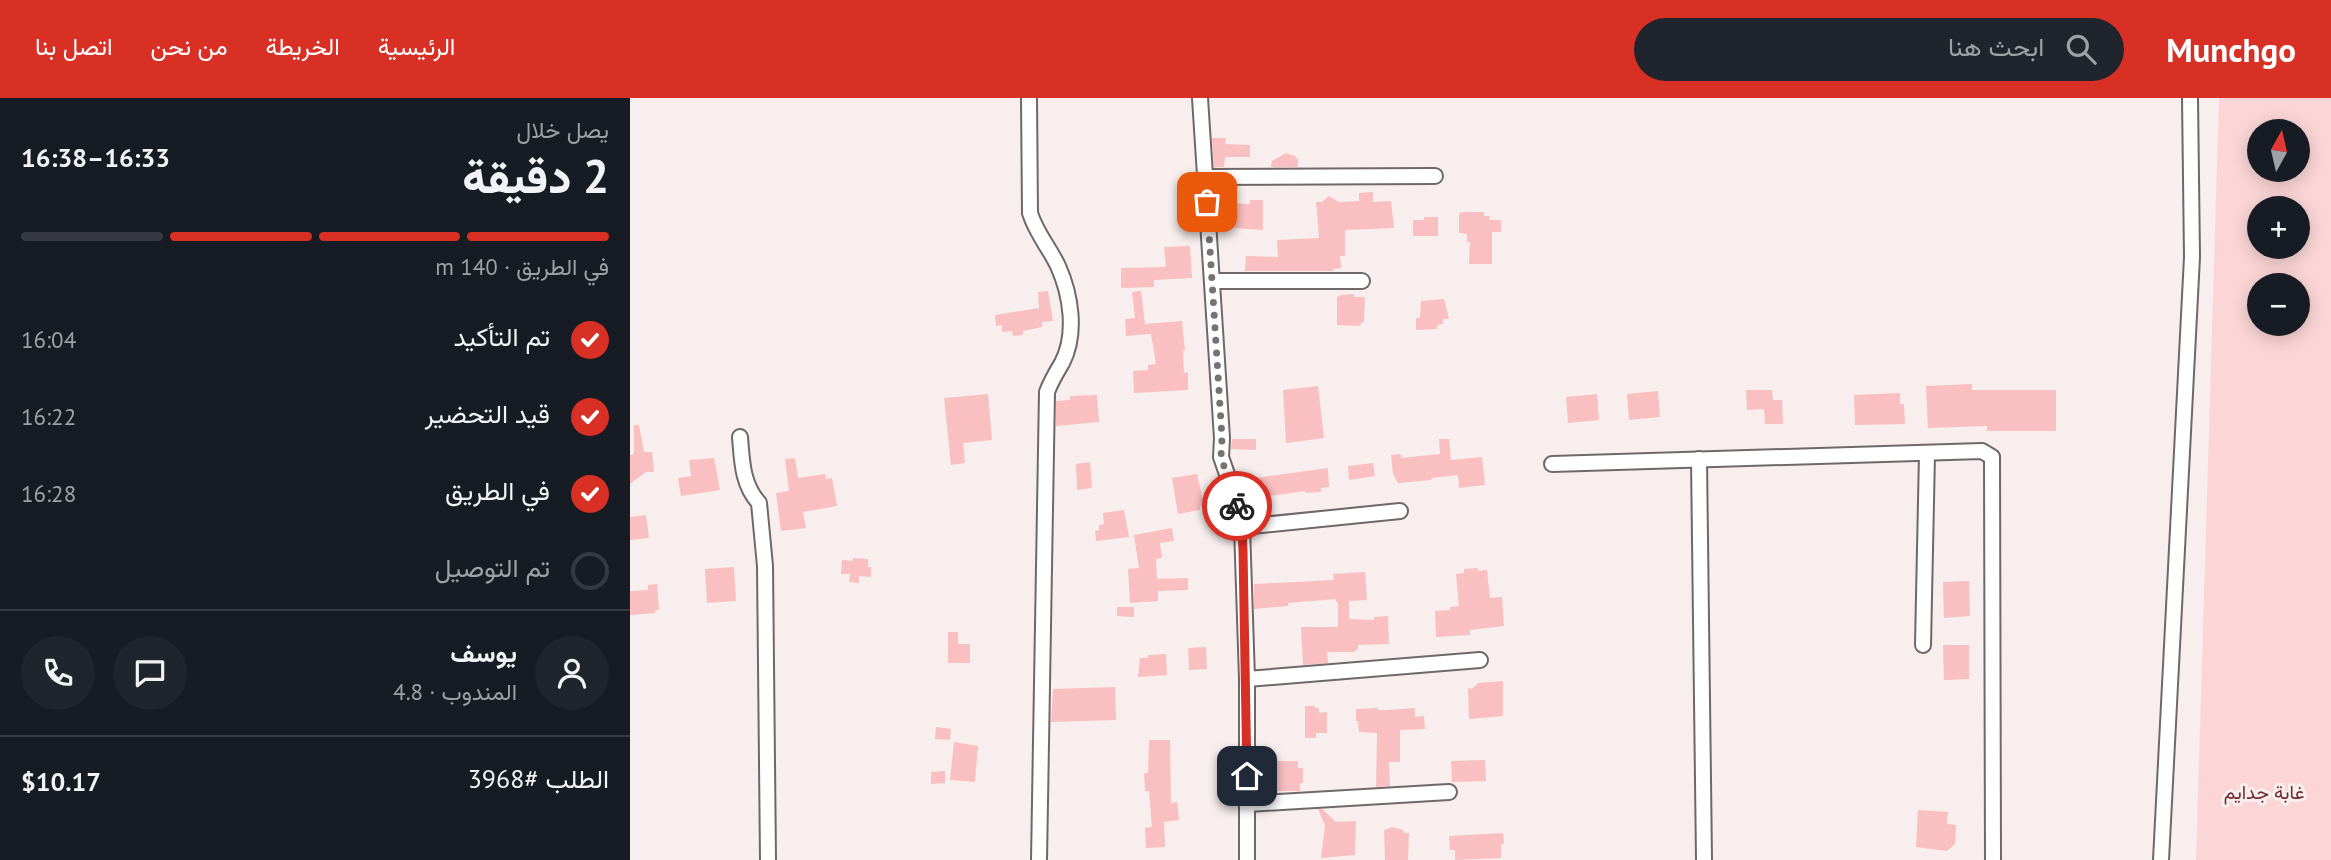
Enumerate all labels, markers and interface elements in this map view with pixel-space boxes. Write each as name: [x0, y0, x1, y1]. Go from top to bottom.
search box: [1634, 18, 2124, 81]
text: Munchgo: [2166, 28, 2296, 71]
text: ابحث هنا: [1948, 30, 2044, 63]
icon: search: [2062, 30, 2100, 68]
text: اتصل بنا: [35, 31, 113, 62]
text: من نحن: [151, 31, 228, 62]
text: الخريطة: [266, 31, 340, 62]
text: الرئيسية: [378, 31, 455, 62]
text: يصل خلال: [517, 115, 609, 144]
north arrow: [2247, 119, 2310, 182]
map controls: [2247, 119, 2310, 336]
text: 16:33–16:38: [21, 141, 170, 174]
text: 2 دقيقة: [462, 146, 609, 206]
pin: [1177, 172, 1237, 232]
icon: bag: [1188, 183, 1226, 221]
button: +: [2247, 196, 2310, 259]
text: في الطريق · 140 m: [435, 252, 609, 281]
button: −: [2247, 273, 2310, 336]
text: تم التأكيد: [454, 320, 550, 353]
icon: check: [571, 321, 609, 359]
text: 16:04: [21, 325, 76, 354]
text: قيد التحضير: [425, 397, 550, 430]
icon: check: [571, 398, 609, 436]
text: 16:22: [21, 402, 76, 431]
courier: [1202, 471, 1272, 541]
text: في الطريق: [445, 474, 550, 507]
icon: check: [571, 475, 609, 513]
text: 16:28: [21, 479, 76, 508]
icon: bike: [1218, 487, 1256, 525]
text: تم التوصيل: [435, 551, 550, 584]
button: phone: [21, 636, 95, 710]
button: chat: [113, 636, 187, 710]
text: يوسف: [450, 636, 517, 669]
button: person: [535, 636, 609, 710]
text: المندوب · 4.8: [393, 677, 517, 706]
pin: [1217, 746, 1277, 806]
icon: home: [1228, 757, 1266, 795]
text: الطلب #3968: [468, 762, 609, 795]
text: $10.17: [21, 765, 101, 798]
park label: غابة جدايم: [2224, 780, 2304, 805]

